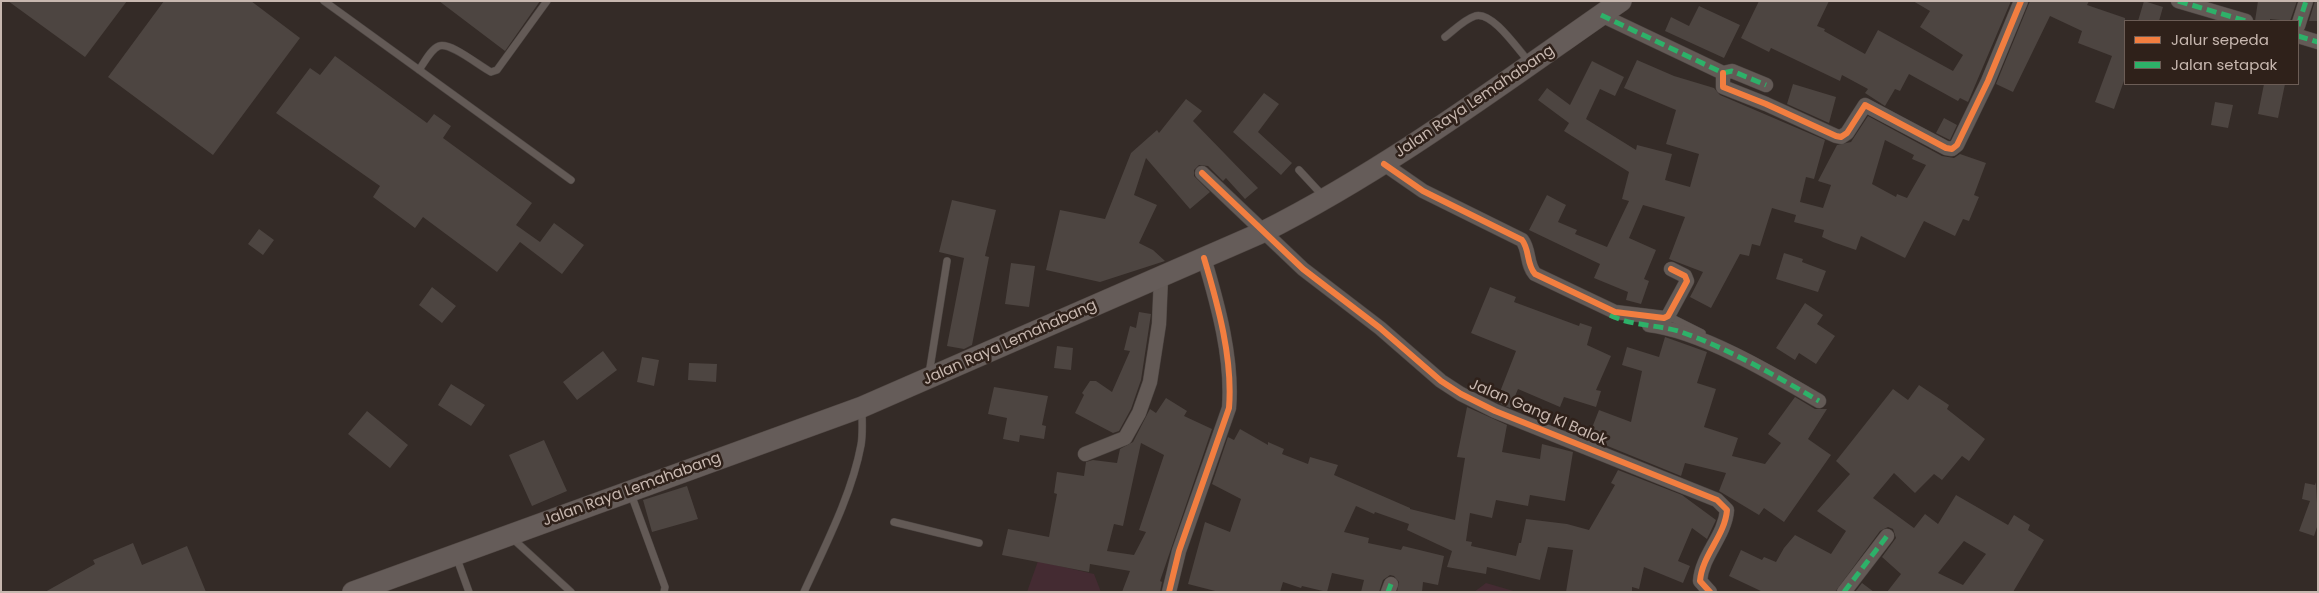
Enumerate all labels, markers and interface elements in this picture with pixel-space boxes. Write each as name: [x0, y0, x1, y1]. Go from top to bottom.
legend: [2124, 20, 2299, 85]
text: Jalur sepeda: [2171, 29, 2269, 50]
street label: Jalan Raya Lemahabang: [1392, 42, 1558, 162]
text: Jalan setapak: [2171, 54, 2277, 75]
street label: Jalan Raya Lemahabang: [920, 296, 1100, 390]
street label: Jalan Gang Kl Balok: [1466, 376, 1610, 450]
street label: Jalan Raya Lemahabang: [540, 449, 724, 531]

